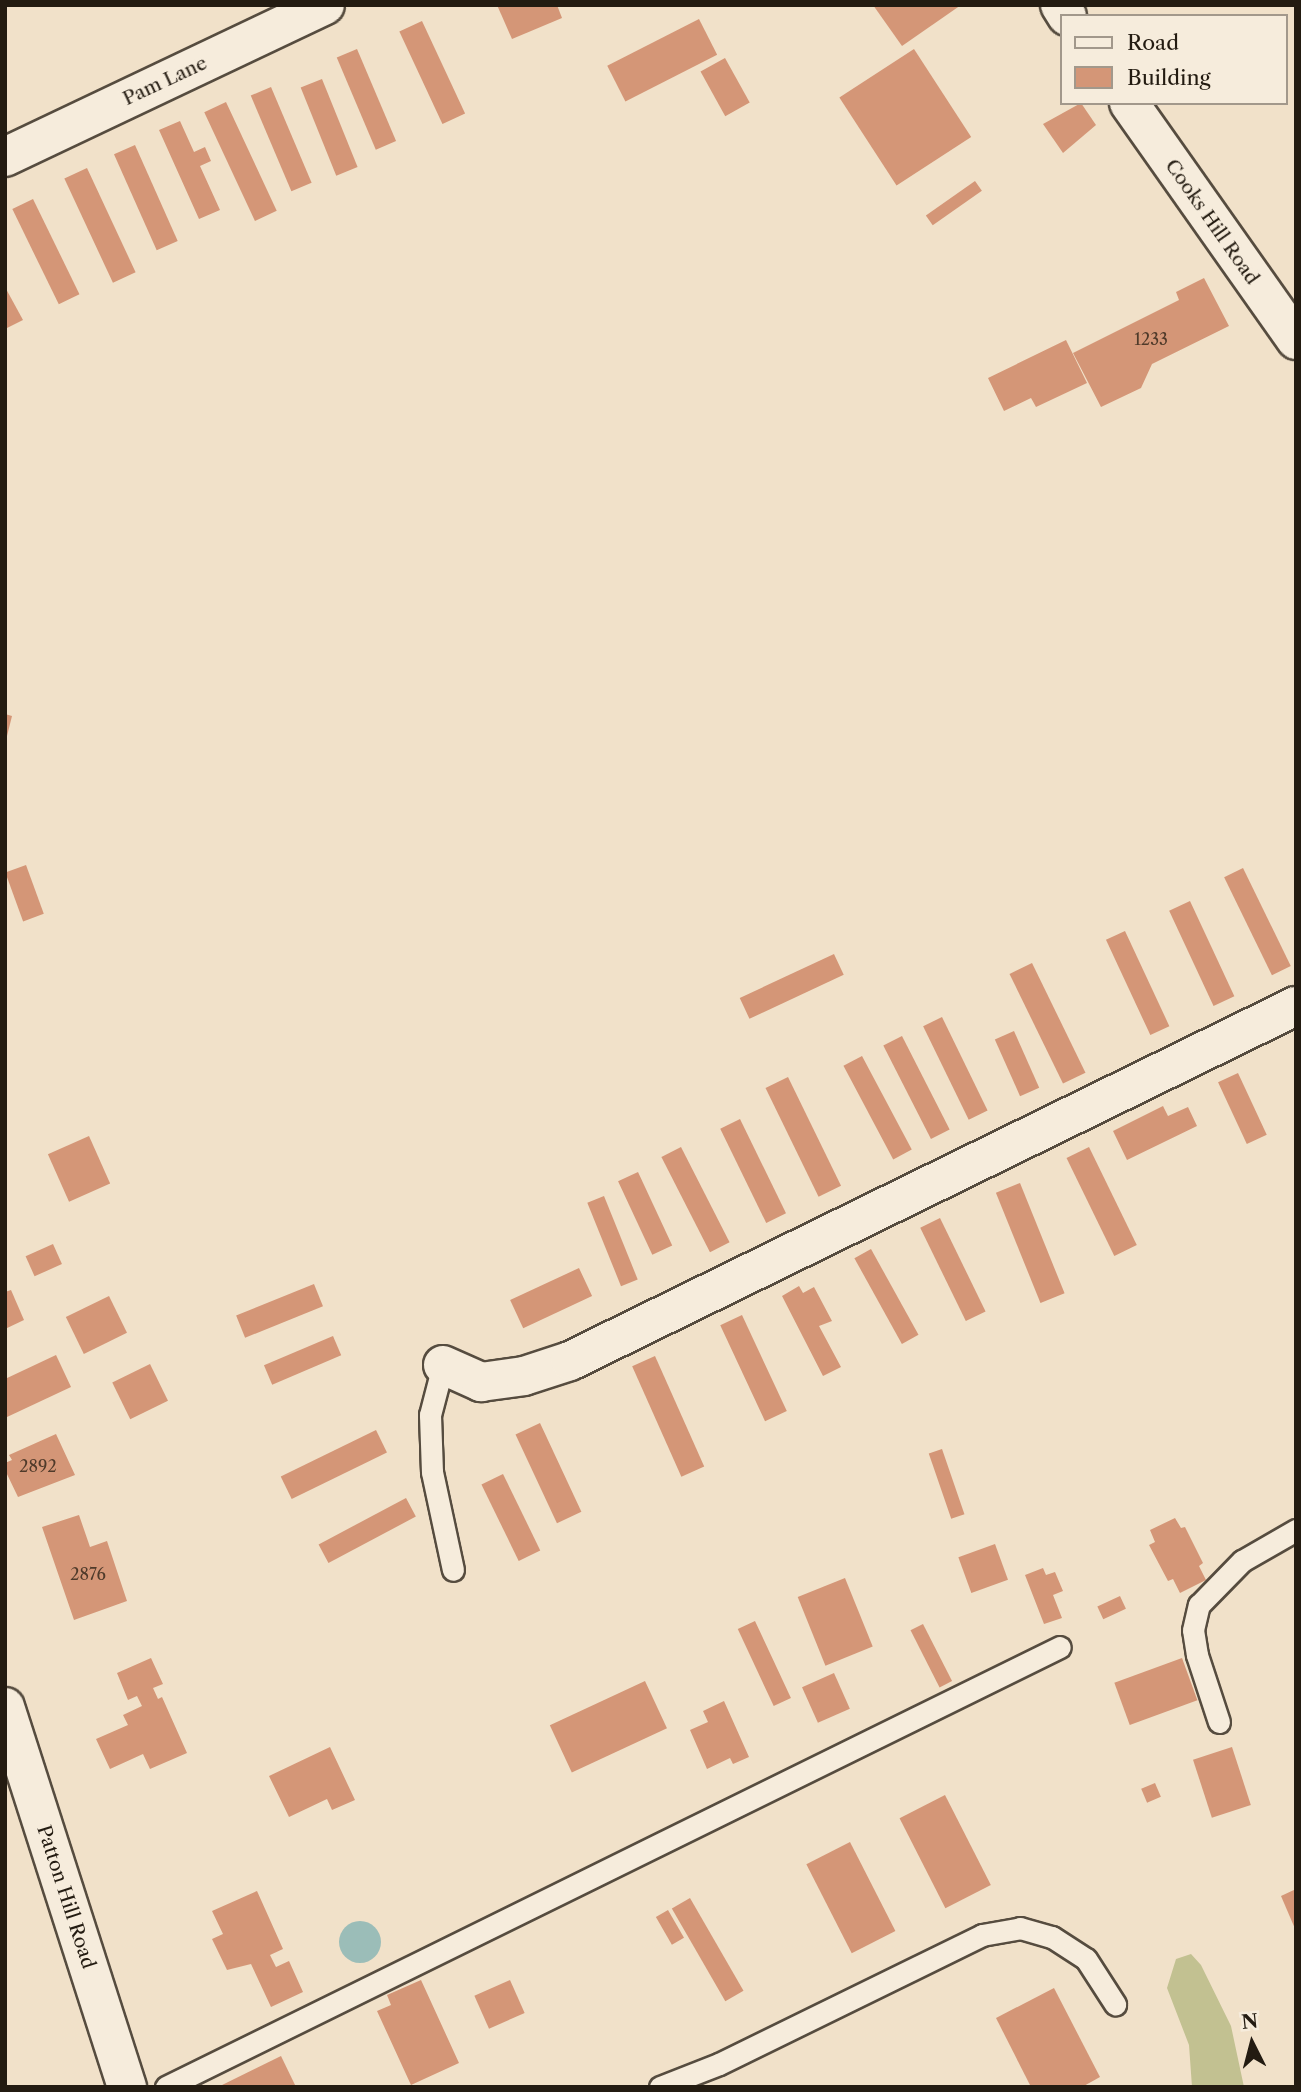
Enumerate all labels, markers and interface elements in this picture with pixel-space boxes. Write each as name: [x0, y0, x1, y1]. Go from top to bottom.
legend: [1060, 14, 1287, 105]
text: Road: [1127, 30, 1179, 55]
street label: Pam Lane: [119, 52, 211, 110]
text: Building: [1127, 65, 1211, 90]
street label: Cooks Hill Road: [1160, 155, 1264, 289]
house number: 1233: [1134, 329, 1168, 349]
house number: 2892: [19, 1456, 57, 1476]
house number: 2876: [70, 1564, 106, 1584]
street label: Patton Hill Road: [32, 1822, 100, 1972]
north arrow: [1217, 2008, 1287, 2078]
text: N: [1240, 2009, 1259, 2034]

